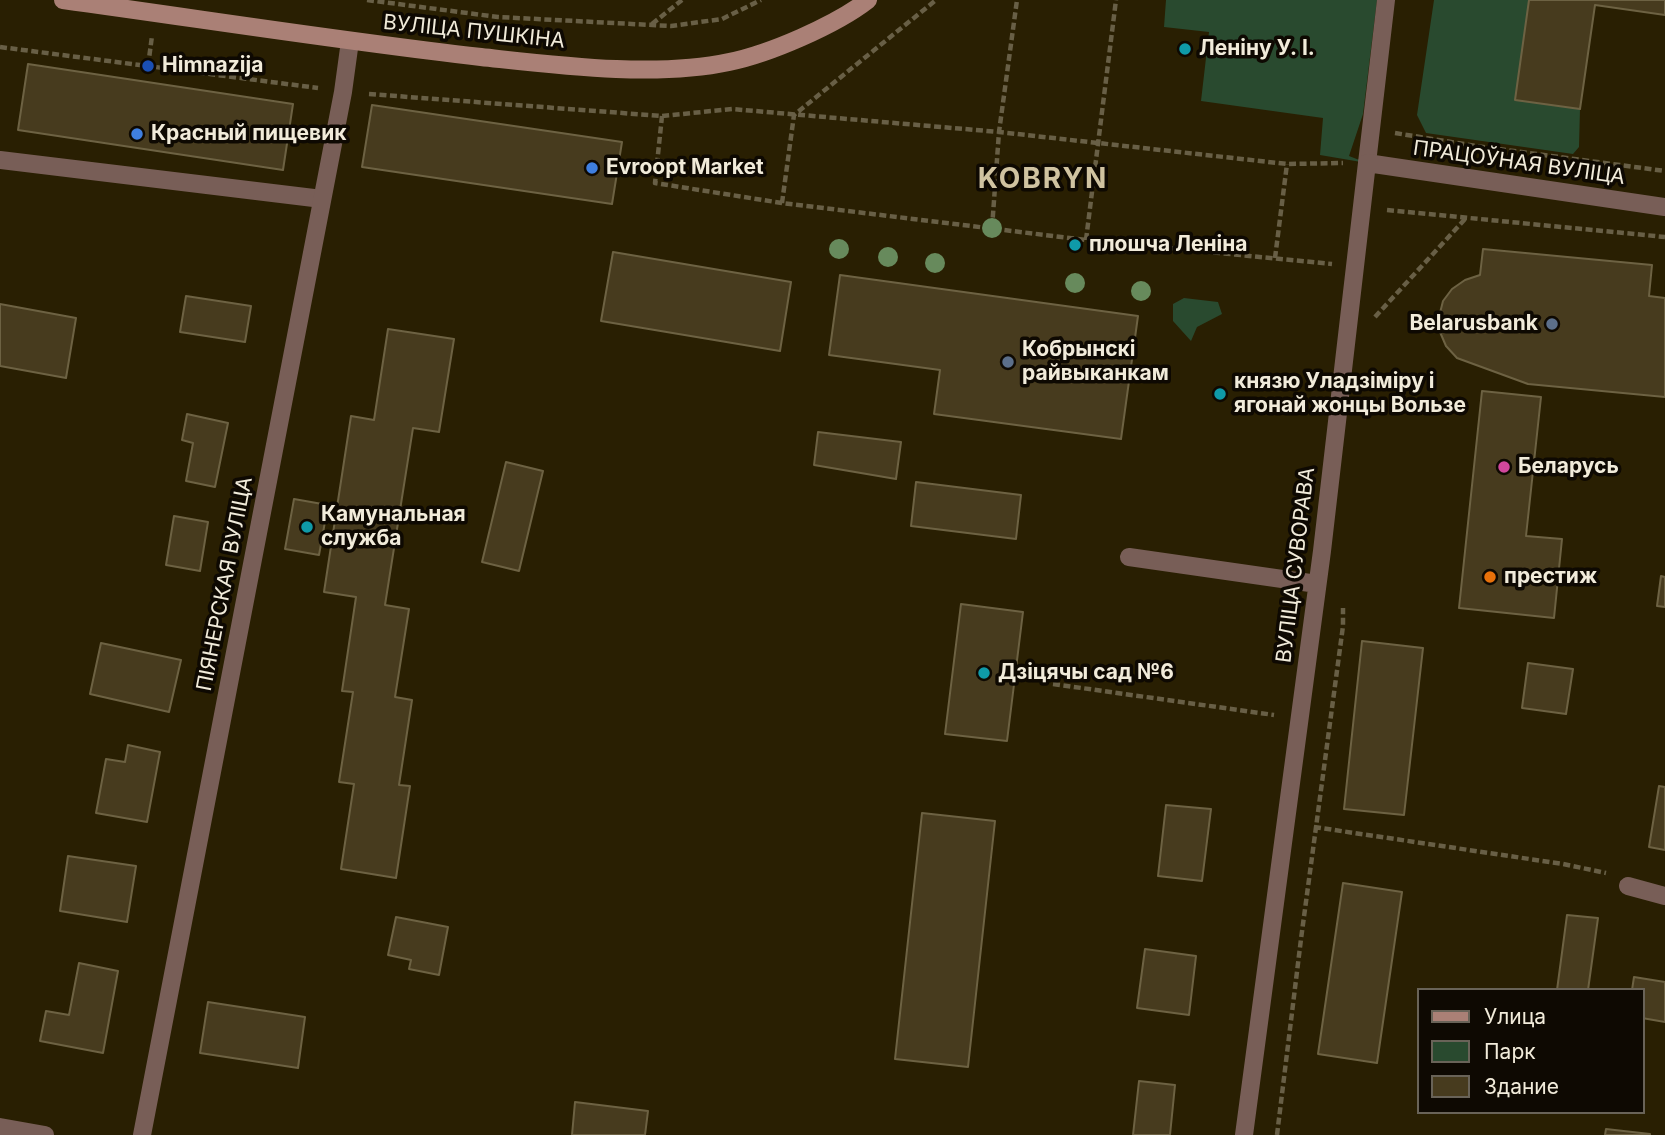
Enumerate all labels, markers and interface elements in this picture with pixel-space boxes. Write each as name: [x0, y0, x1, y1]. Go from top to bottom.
street label: ВУЛІЦА ПУШКІНА: [382, 10, 566, 54]
place label: Леніну У. І.: [1199, 36, 1315, 62]
marker: Леніну У. І.: [1177, 41, 1193, 57]
place label: Himnazija: [162, 53, 263, 79]
marker: Himnazija: [140, 58, 156, 74]
place label: Красный пищевик: [151, 121, 346, 147]
marker: Красный пищевик: [129, 126, 145, 142]
street label: ПРАЦОЎНАЯ ВУЛІЦА: [1411, 136, 1627, 190]
place label: Evroopt Market: [606, 155, 764, 181]
marker: Evroopt Market: [584, 160, 600, 176]
district label: KOBRYN: [979, 163, 1107, 197]
place label: плошча Леніна: [1089, 232, 1248, 258]
marker: плошча Леніна: [1067, 237, 1083, 253]
place label: Belarusbank: [1409, 311, 1538, 337]
marker: Belarusbank: [1544, 316, 1560, 332]
place label: Кобрынскі райвыканкам: [1022, 337, 1169, 387]
marker: Кобрынскі райвыканкам: [1000, 354, 1016, 370]
place label: князю Уладзіміру і ягонай жонцы Вользе: [1234, 369, 1466, 419]
marker: князю Уладзіміру і ягонай жонцы Вользе: [1212, 386, 1228, 402]
place label: Беларусь: [1518, 454, 1619, 480]
marker: Беларусь: [1496, 459, 1512, 475]
street label: ВУЛІЦА СУВОРАВА: [1272, 466, 1320, 664]
street label: ПІЯНЕРСКАЯ ВУЛІЦА: [192, 475, 258, 693]
place label: Камунальная служба: [321, 502, 466, 552]
marker: Камунальная служба: [299, 519, 315, 535]
place label: престиж: [1504, 564, 1597, 590]
marker: престиж: [1482, 569, 1498, 585]
place label: Дзіцячы сад №6: [998, 660, 1174, 686]
marker: Дзіцячы сад №6: [976, 665, 992, 681]
legend: [1416, 988, 1644, 1114]
text: Улица: [1484, 1004, 1546, 1029]
text: Парк: [1484, 1039, 1536, 1064]
text: Здание: [1484, 1074, 1559, 1099]

